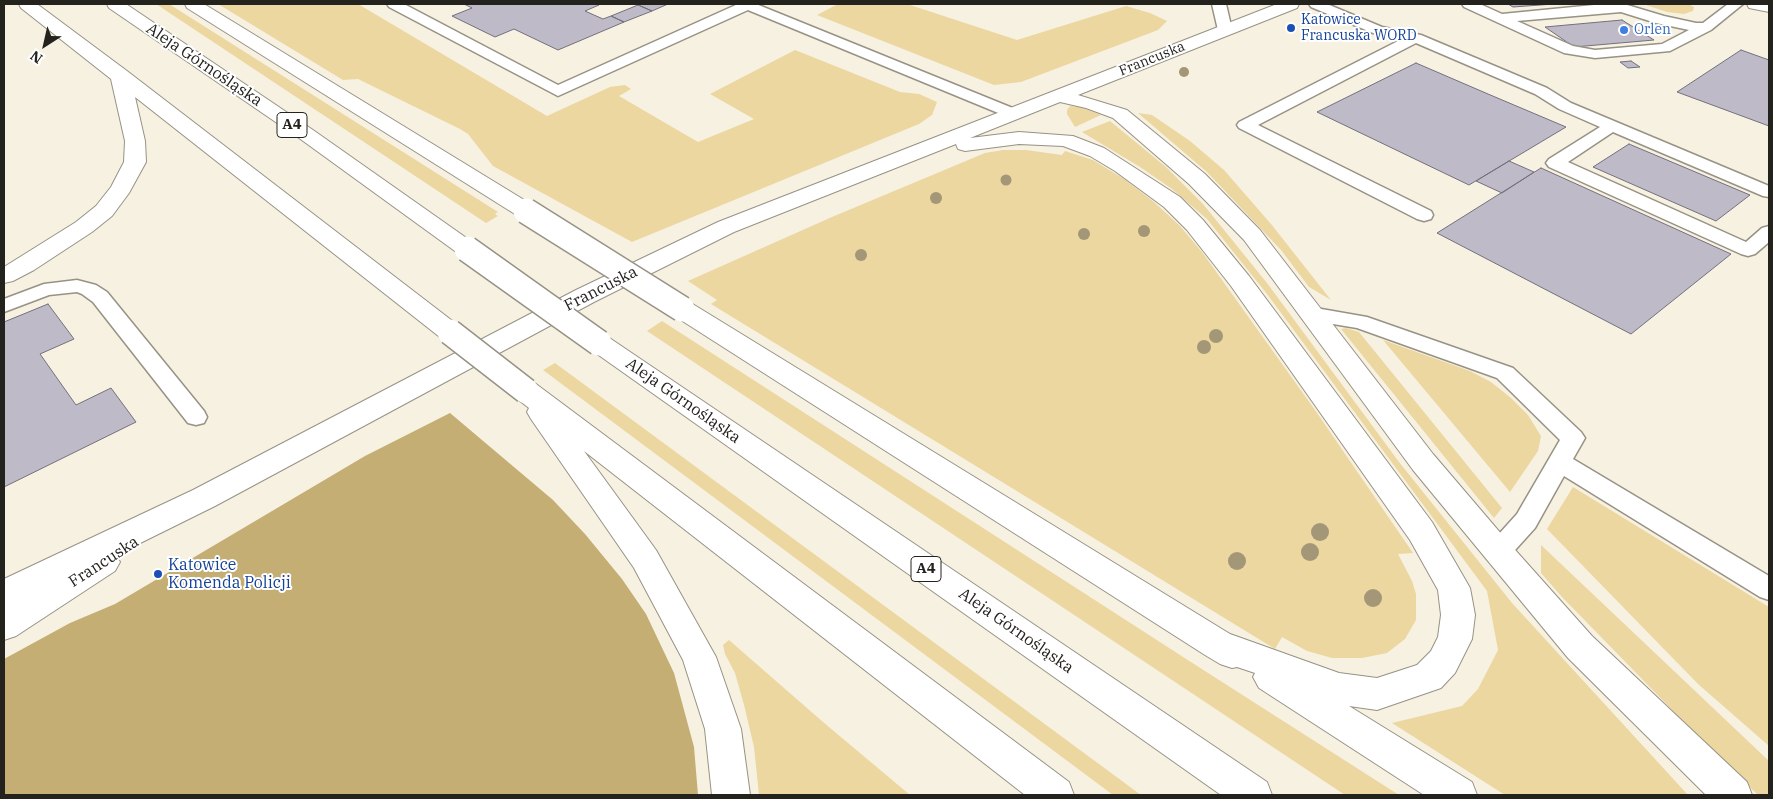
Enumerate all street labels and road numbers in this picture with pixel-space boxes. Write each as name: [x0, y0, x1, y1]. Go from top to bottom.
street label: Aleja Górnośląska: [142, 19, 266, 111]
street label: Francuska: [1117, 38, 1187, 80]
road number: A4: [277, 112, 307, 138]
street label: Francuska: [561, 262, 641, 316]
street label: Aleja Górnośląska: [622, 354, 744, 448]
street label: Francuska: [65, 532, 143, 592]
road number: A4: [911, 556, 941, 582]
street label: Aleja Górnośląska: [955, 584, 1077, 678]

